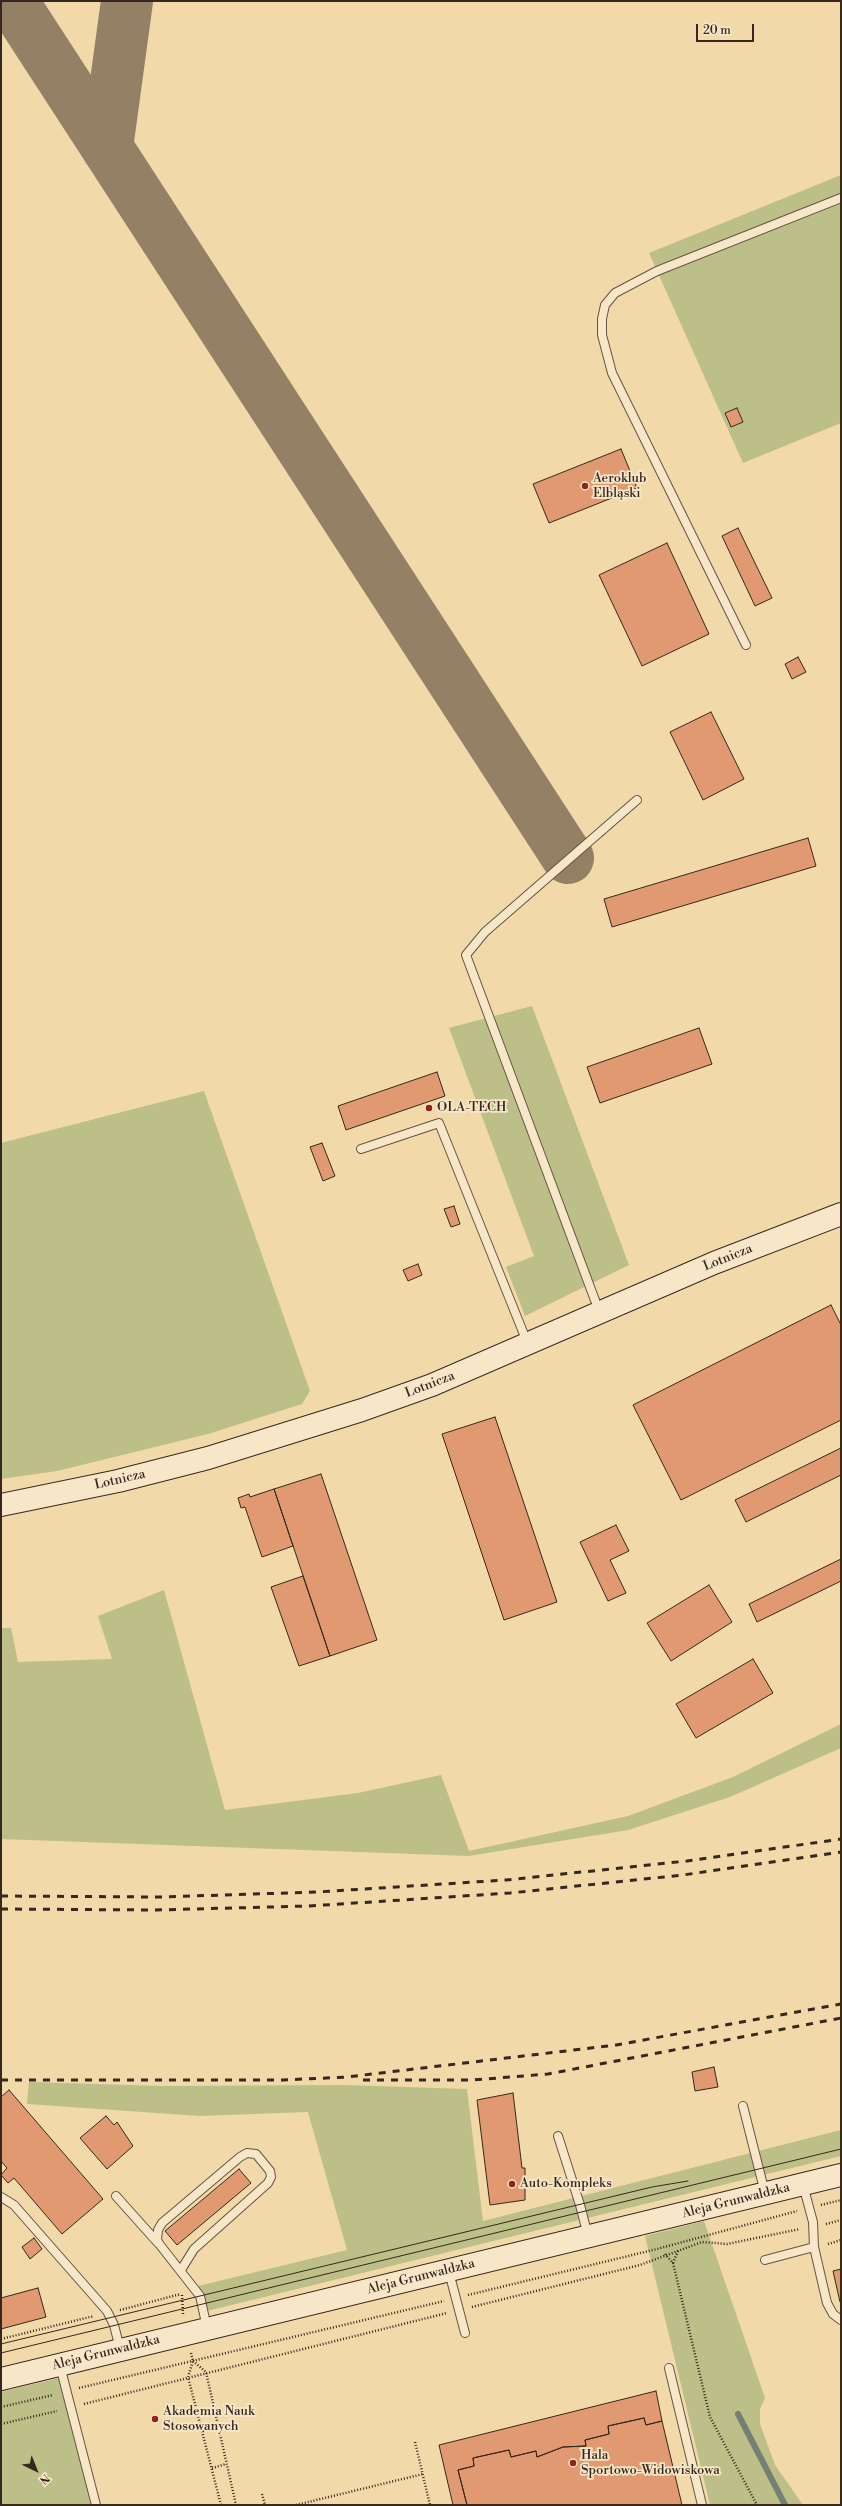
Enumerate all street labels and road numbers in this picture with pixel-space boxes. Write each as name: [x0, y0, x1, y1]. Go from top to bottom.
street label: Lotnicza: [701, 1241, 755, 1275]
street label: Lotnicza: [403, 1368, 457, 1402]
street label: Lotnicza: [93, 1467, 147, 1493]
street label: Aleja Grunwaldzka: [681, 2180, 791, 2222]
street label: Aleja Grunwaldzka: [366, 2256, 476, 2298]
street label: Aleja Grunwaldzka: [51, 2332, 161, 2374]

